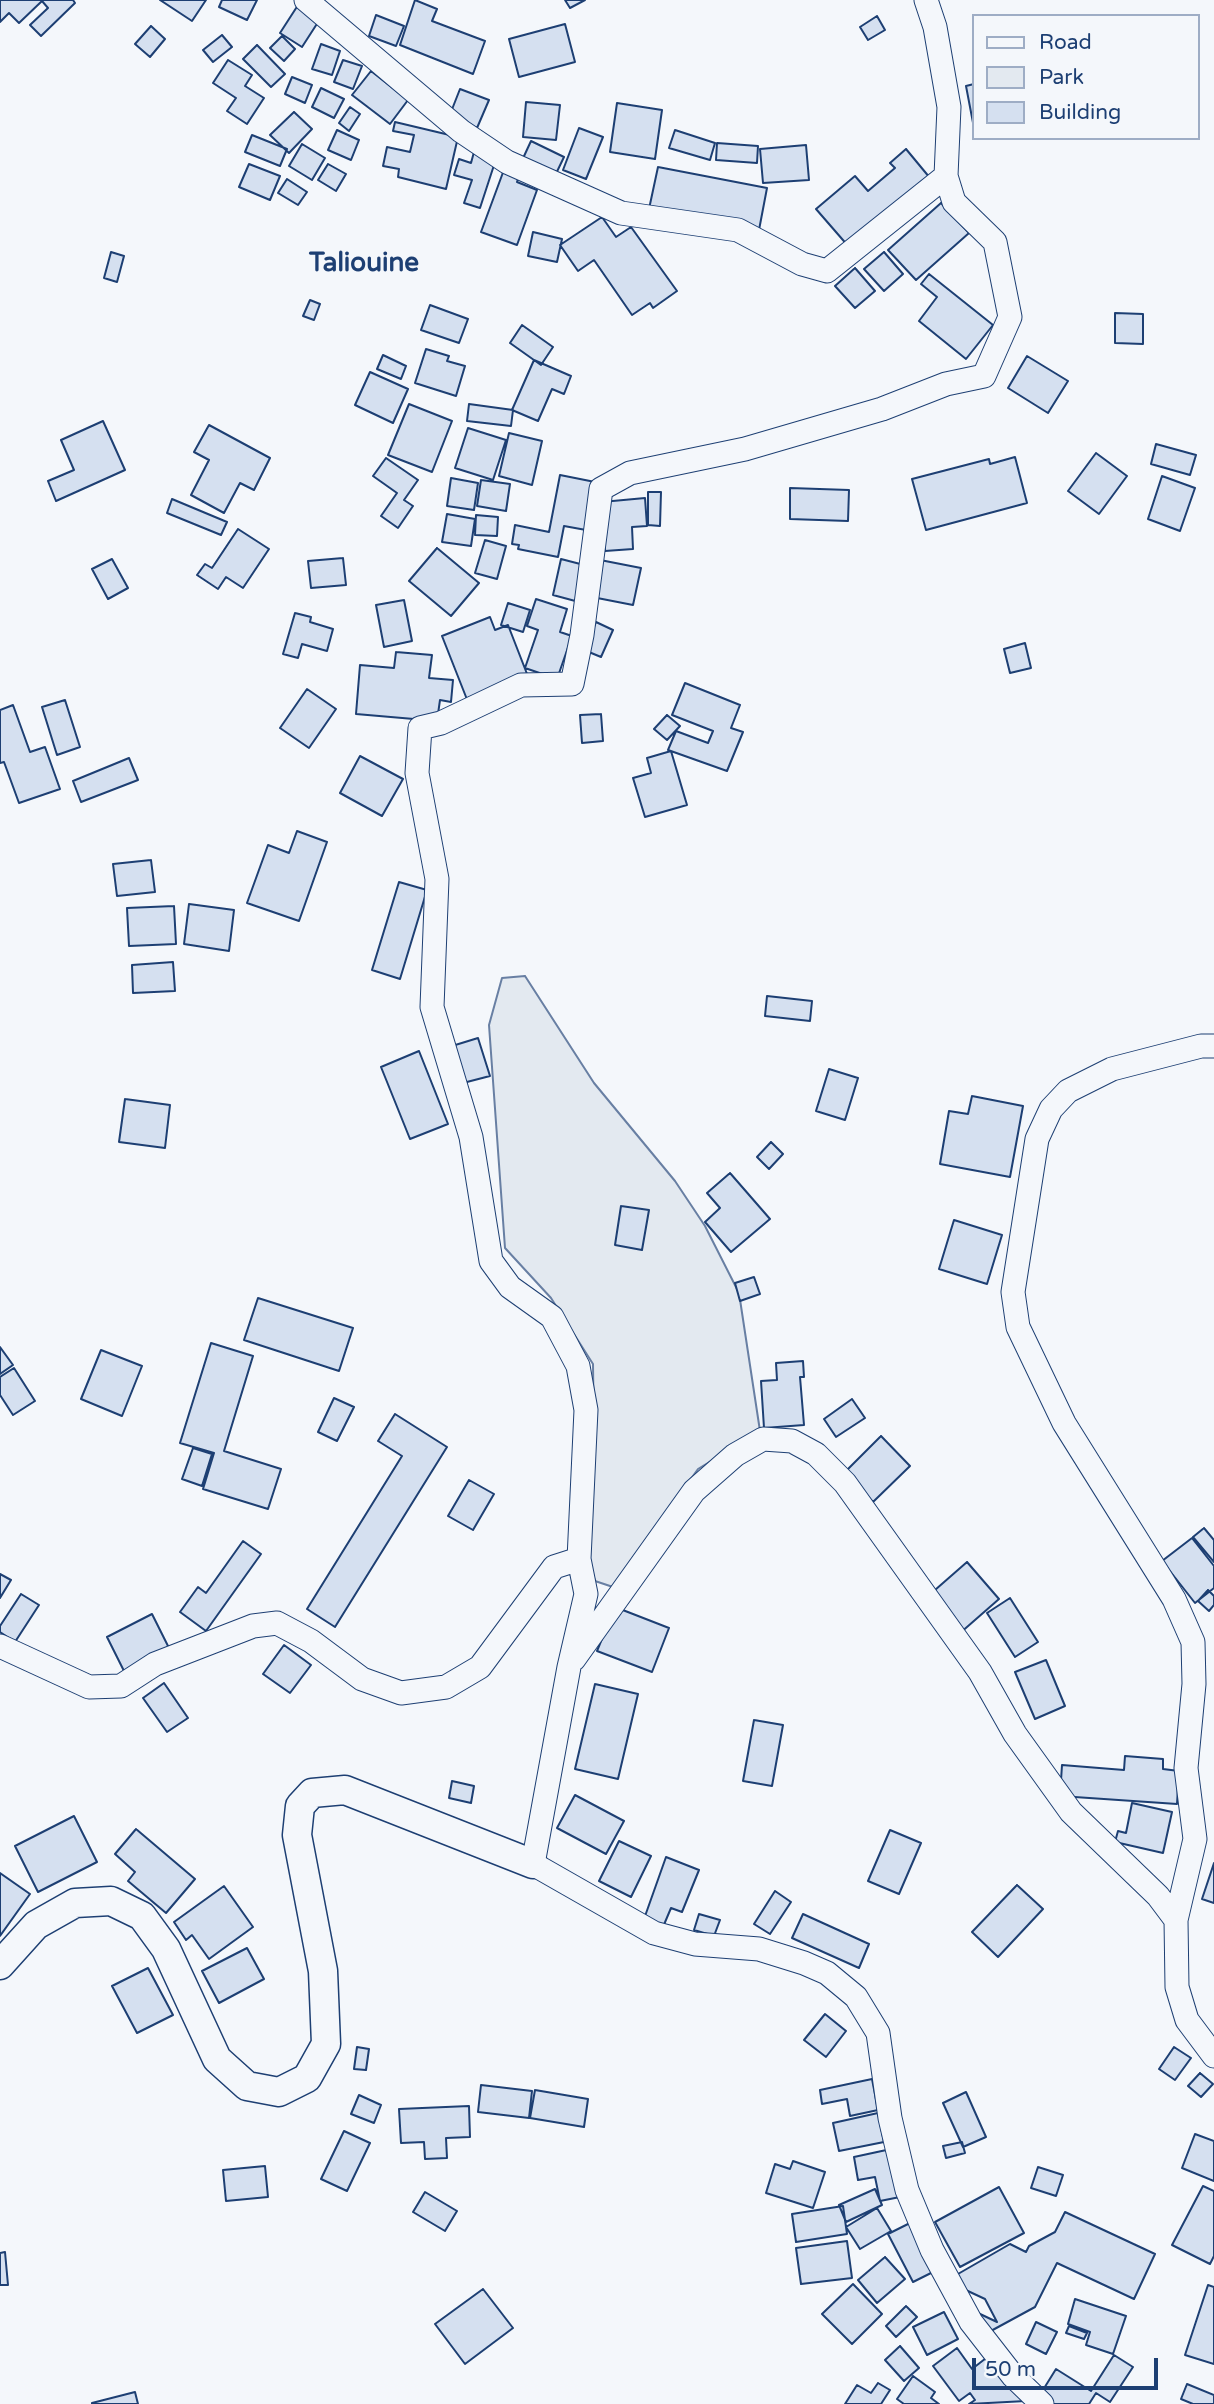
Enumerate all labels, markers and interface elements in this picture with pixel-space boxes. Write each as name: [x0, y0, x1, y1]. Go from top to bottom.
legend: [972, 14, 1200, 140]
text: Road: [1039, 30, 1092, 55]
text: Park: [1039, 65, 1084, 90]
text: Building: [1039, 100, 1121, 125]
district label: Taliouine: [309, 248, 419, 280]
scale bar: [976, 2344, 1162, 2388]
text: 50 m: [985, 2357, 1036, 2382]

